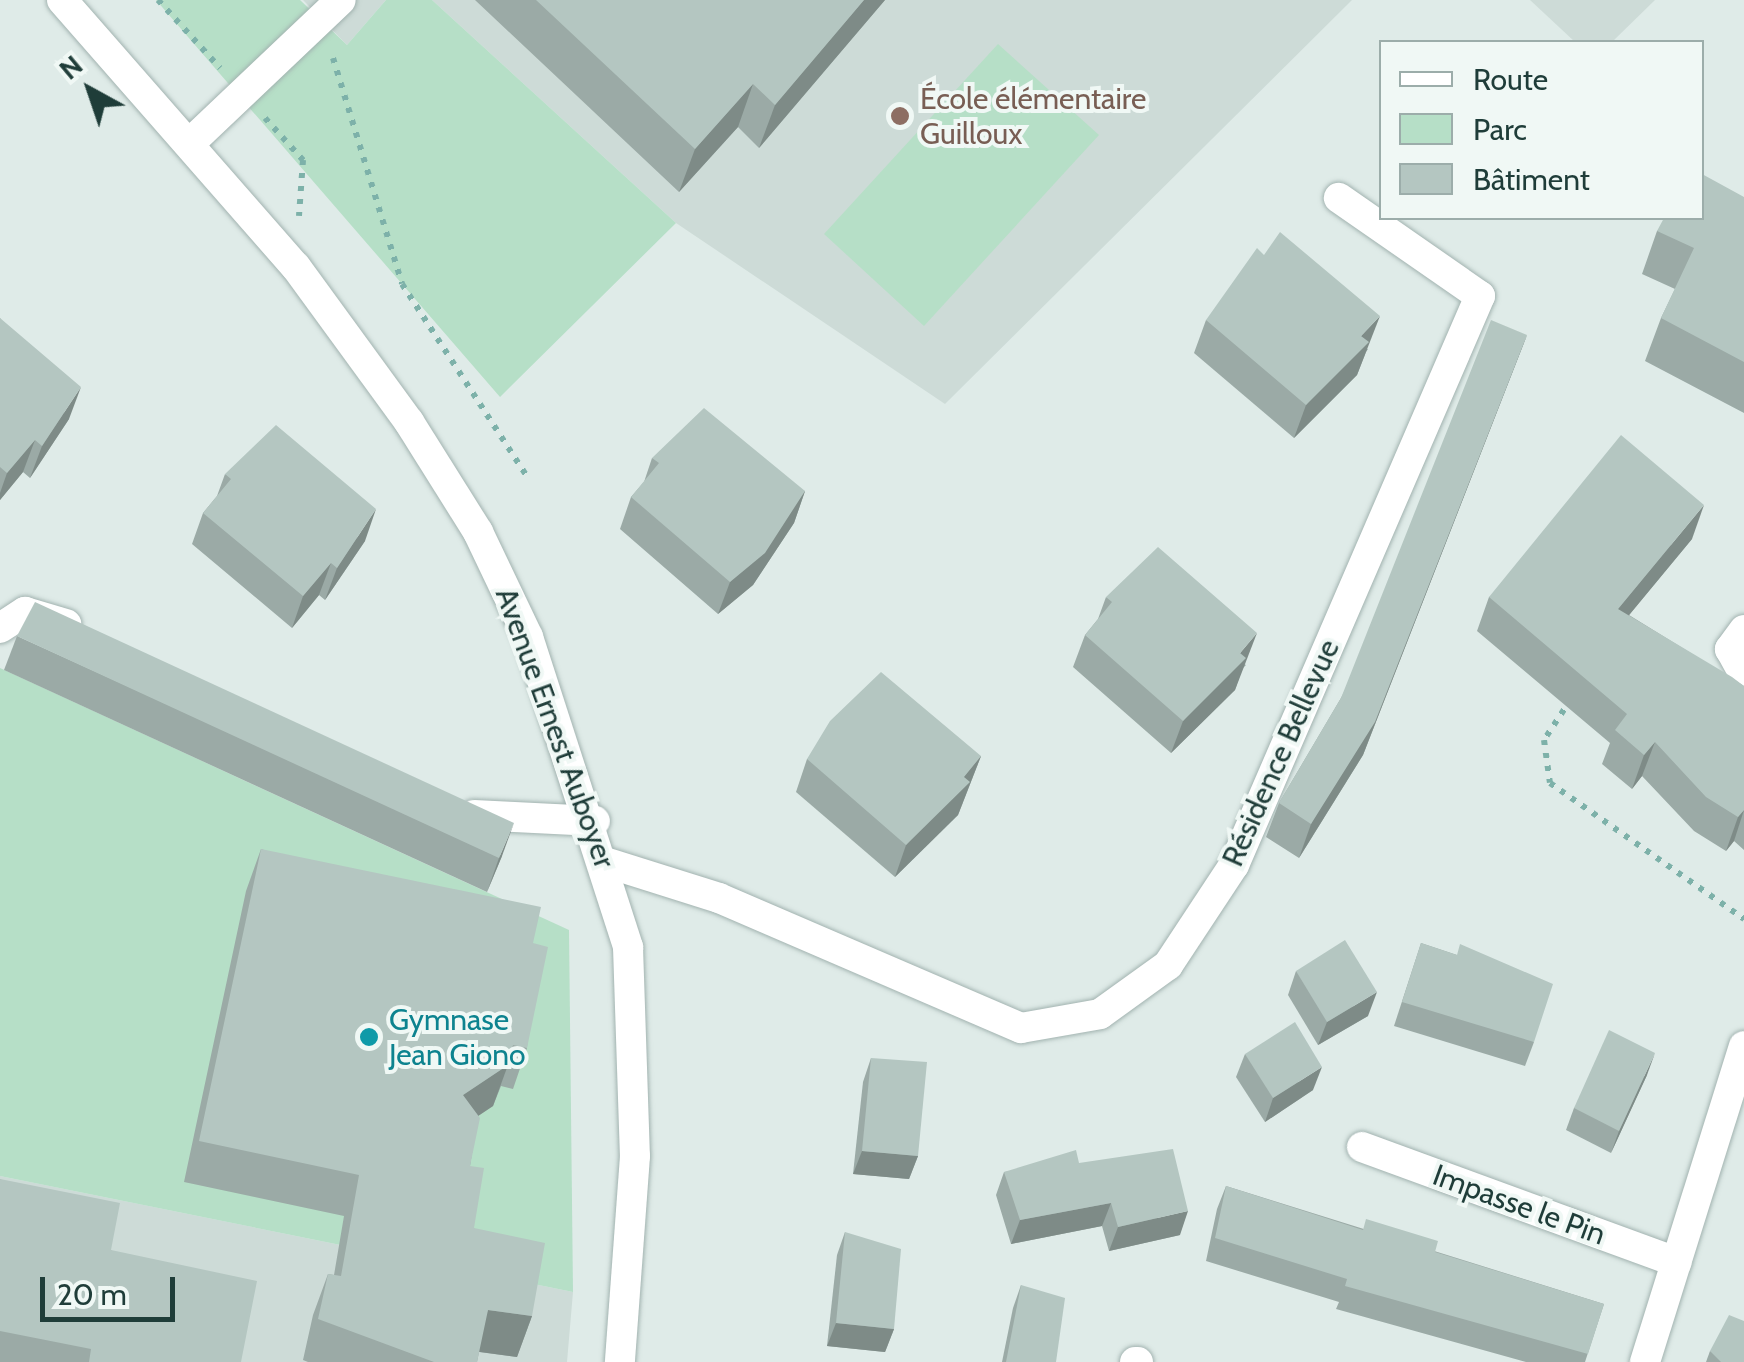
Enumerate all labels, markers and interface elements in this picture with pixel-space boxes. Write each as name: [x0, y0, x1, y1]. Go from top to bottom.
north arrow: [40, 40, 140, 140]
legend: [1379, 40, 1704, 220]
text: N: [52, 48, 89, 86]
text: Route: [1473, 61, 1548, 98]
place label: École élémentaire Guilloux: [920, 81, 1146, 152]
marker: École élémentaire Guilloux: [889, 105, 911, 127]
text: Parc: [1473, 111, 1527, 148]
text: Bâtiment: [1473, 161, 1590, 198]
street label: Avenue Ernest Auboyer: [488, 583, 622, 873]
street label: Résidence Bellevue: [1215, 634, 1347, 872]
place label: Gymnase Jean Giono: [389, 1002, 526, 1072]
marker: Gymnase Jean Giono: [358, 1026, 380, 1048]
street label: Impasse le Pin: [1428, 1157, 1610, 1253]
scale bar: [45, 1257, 180, 1319]
text: 20 m: [57, 1276, 127, 1313]

